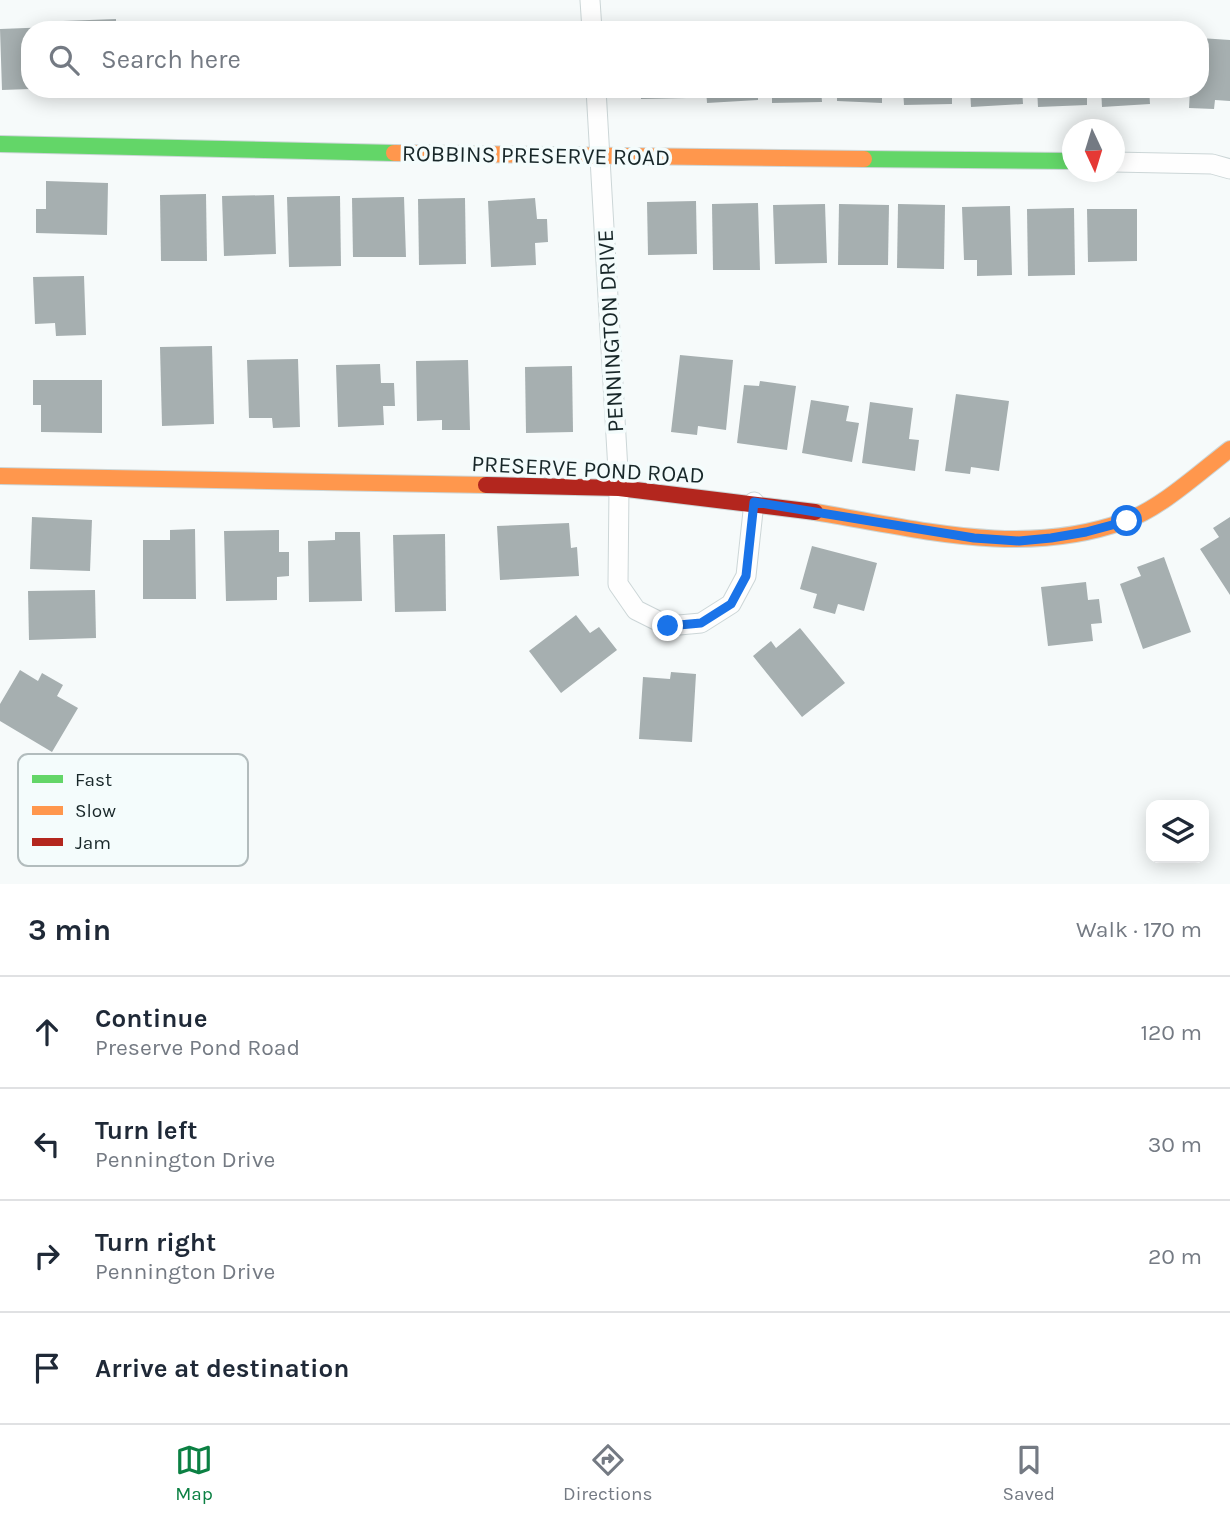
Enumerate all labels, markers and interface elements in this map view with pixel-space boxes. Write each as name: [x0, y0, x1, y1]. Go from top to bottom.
search box: [21, 21, 1209, 98]
icon: search: [45, 41, 83, 79]
text: Search here: [101, 44, 241, 75]
north arrow: [1062, 119, 1125, 182]
street label: ROBBINS PRESERVE ROAD: [402, 140, 670, 171]
street label: PENNINGTON DRIVE: [592, 229, 629, 433]
street label: PRESERVE POND ROAD: [471, 450, 705, 489]
route start: [1111, 505, 1142, 536]
route end: [652, 610, 683, 641]
legend: [18, 754, 248, 866]
text: Fast: [75, 769, 112, 791]
text: Slow: [75, 800, 116, 822]
map controls: [1146, 800, 1209, 863]
button: layers: [1146, 800, 1209, 863]
text: Jam: [75, 832, 111, 854]
text: 3 min: [28, 912, 111, 948]
text: Walk · 170 m: [1076, 916, 1202, 943]
text: Continue: [95, 1003, 207, 1034]
icon: ahead: [28, 1013, 66, 1051]
text: 120 m: [1140, 1019, 1202, 1046]
text: Preserve Pond Road: [95, 1034, 300, 1061]
text: Turn left: [95, 1115, 197, 1146]
icon: left: [28, 1125, 66, 1163]
text: 30 m: [1148, 1131, 1202, 1158]
text: Pennington Drive: [95, 1146, 275, 1173]
text: Turn right: [95, 1227, 216, 1258]
icon: right: [28, 1237, 66, 1275]
text: 20 m: [1148, 1243, 1202, 1270]
text: Pennington Drive: [95, 1258, 275, 1285]
icon: arrive: [28, 1349, 66, 1387]
text: Arrive at destination: [95, 1353, 349, 1384]
tab: Map: [175, 1441, 213, 1505]
tab: Directions: [563, 1441, 652, 1505]
tab: Saved: [1002, 1441, 1055, 1505]

